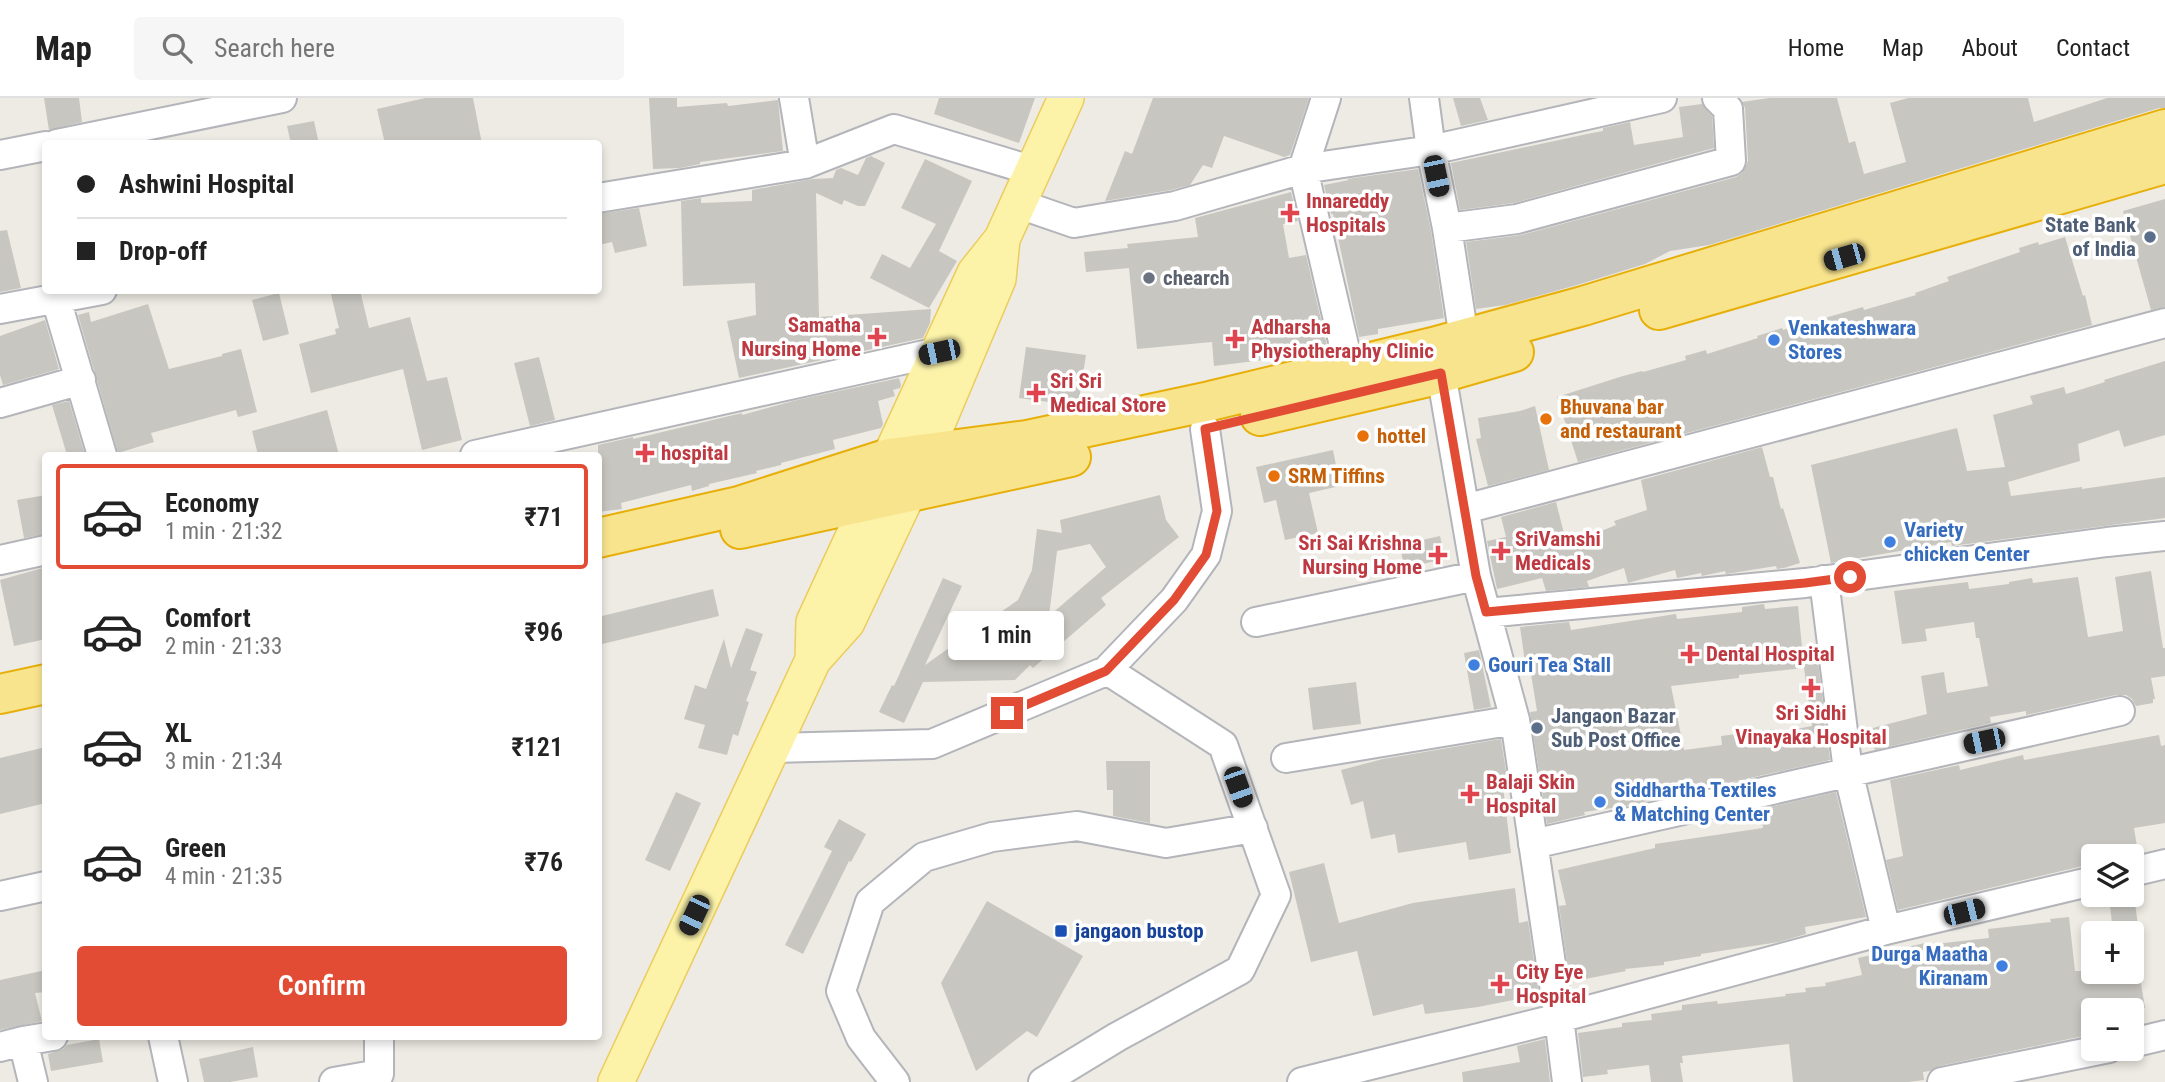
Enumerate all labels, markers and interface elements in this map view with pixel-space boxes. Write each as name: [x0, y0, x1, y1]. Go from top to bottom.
search box: [134, 17, 624, 80]
text: Map: [35, 29, 92, 68]
icon: search: [158, 29, 196, 67]
text: Search here: [214, 33, 335, 63]
text: Home: [1788, 34, 1844, 62]
text: Map: [1882, 34, 1924, 62]
text: About: [1962, 34, 2018, 62]
text: Contact: [2056, 34, 2130, 62]
car: [1422, 153, 1451, 199]
text: Ashwini Hospital: [119, 169, 294, 199]
place label: Innareddy Hospitals: [1306, 189, 1390, 237]
marker: Innareddy Hospitals: [1280, 203, 1300, 223]
place label: State Bank of India: [2045, 213, 2137, 261]
marker: State Bank of India: [2142, 229, 2158, 245]
text: Drop-off: [119, 236, 207, 266]
car: [1821, 241, 1868, 273]
place label: chearch: [1163, 266, 1230, 290]
marker: chearch: [1141, 270, 1157, 286]
place label: Samatha Nursing Home: [741, 313, 861, 361]
place label: Adharsha Physiotheraphy Clinic: [1251, 315, 1434, 363]
place label: Venkateshwara Stores: [1788, 316, 1916, 364]
marker: Samatha Nursing Home: [867, 327, 887, 347]
marker: Adharsha Physiotheraphy Clinic: [1225, 329, 1245, 349]
marker: Venkateshwara Stores: [1766, 332, 1782, 348]
car: [917, 337, 962, 367]
place label: Sri Sri Medical Store: [1050, 369, 1166, 417]
marker: Sri Sri Medical Store: [1028, 385, 1044, 401]
place label: Bhuvana bar and restaurant: [1560, 395, 1682, 443]
marker: Bhuvana bar and restaurant: [1538, 411, 1554, 427]
place label: hottel: [1377, 424, 1426, 448]
marker: hottel: [1355, 428, 1371, 444]
place label: hospital: [661, 441, 729, 465]
marker: hospital: [635, 443, 655, 463]
place label: SRM Tiffins: [1288, 464, 1385, 488]
marker: SRM Tiffins: [1266, 468, 1282, 484]
icon: car: [81, 485, 144, 548]
text: Economy: [165, 488, 259, 518]
text: ₹71: [525, 502, 563, 532]
text: 1 min · 21:32: [165, 518, 282, 545]
place label: Variety chicken Center: [1904, 518, 2030, 566]
place label: SriVamshi Medicals: [1515, 527, 1601, 575]
place label: Sri Sai Krishna Nursing Home: [1298, 531, 1422, 579]
marker: Variety chicken Center: [1882, 534, 1898, 550]
marker: SriVamshi Medicals: [1493, 543, 1509, 559]
marker: Sri Sai Krishna Nursing Home: [1428, 545, 1448, 565]
route start: [1834, 561, 1866, 593]
icon: car: [81, 600, 144, 663]
text: Comfort: [165, 603, 251, 633]
callout: 1 min: [949, 612, 1065, 660]
text: ₹96: [525, 617, 563, 647]
text: 1 min: [981, 622, 1031, 649]
text: 2 min · 21:33: [165, 633, 282, 660]
place label: Dental Hospital: [1706, 642, 1835, 666]
marker: Dental Hospital: [1680, 644, 1700, 664]
place label: Gouri Tea Stall: [1488, 653, 1611, 677]
marker: Gouri Tea Stall: [1466, 657, 1482, 673]
marker: Sri Sidhi Vinayaka Hospital: [1801, 678, 1821, 698]
route end: [991, 697, 1023, 729]
place label: Sri Sidhi Vinayaka Hospital: [1735, 701, 1887, 749]
place label: Jangaon Bazar Sub Post Office: [1551, 704, 1681, 752]
icon: car: [81, 715, 144, 778]
text: XL: [165, 718, 192, 748]
marker: Jangaon Bazar Sub Post Office: [1529, 720, 1545, 736]
car: [1962, 726, 2007, 756]
text: ₹121: [512, 732, 563, 762]
text: 3 min · 21:34: [165, 748, 282, 775]
car: [1221, 764, 1256, 810]
place label: Balaji Skin Hospital: [1486, 770, 1575, 818]
place label: Siddhartha Textiles & Matching Center: [1614, 778, 1777, 826]
marker: Balaji Skin Hospital: [1460, 784, 1480, 804]
marker: Siddhartha Textiles & Matching Center: [1592, 794, 1608, 810]
icon: car: [81, 830, 144, 893]
text: Green: [165, 833, 226, 863]
map controls: [2081, 844, 2144, 1061]
button: layers: [2081, 844, 2144, 907]
text: ₹76: [525, 847, 563, 877]
text: 4 min · 21:35: [165, 863, 282, 890]
car: [676, 892, 713, 938]
car: [1942, 897, 1987, 927]
place label: jangaon bustop: [1074, 919, 1204, 943]
button: +: [2081, 921, 2144, 984]
marker: jangaon bustop: [1053, 923, 1069, 939]
place label: Durga Maatha Kiranam: [1871, 942, 1988, 990]
button: Confirm: [77, 946, 567, 1026]
marker: Durga Maatha Kiranam: [1994, 958, 2010, 974]
place label: City Eye Hospital: [1516, 960, 1586, 1008]
marker: City Eye Hospital: [1490, 974, 1510, 994]
button: −: [2081, 998, 2144, 1061]

